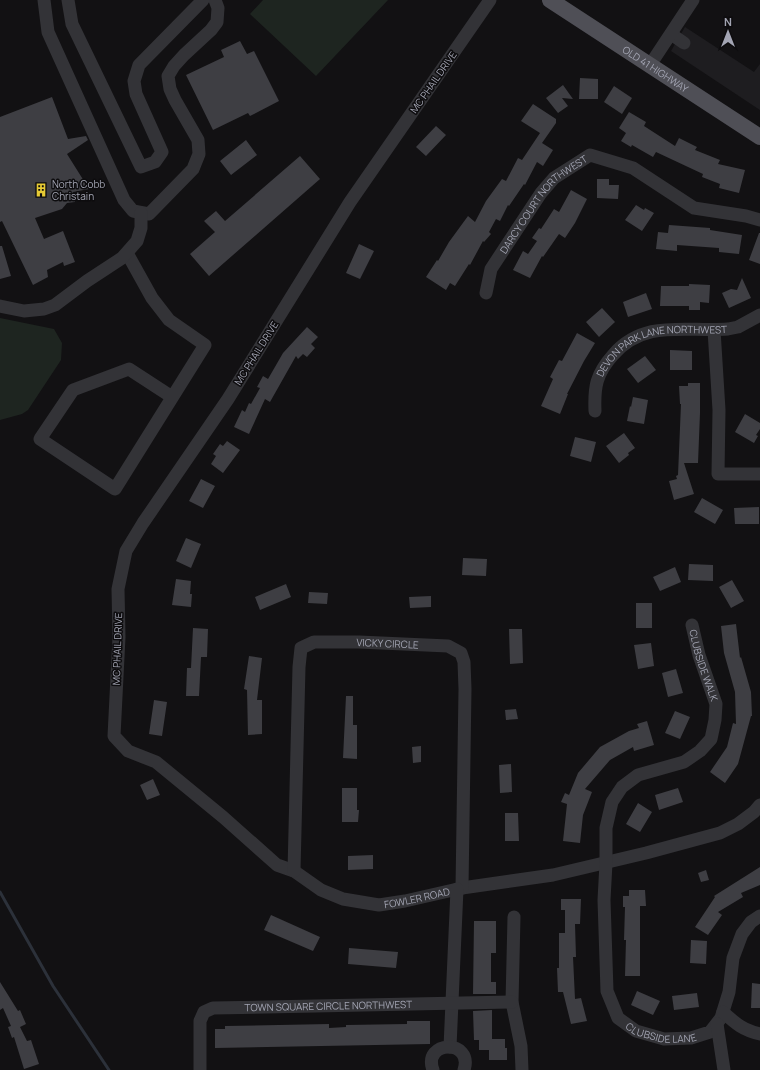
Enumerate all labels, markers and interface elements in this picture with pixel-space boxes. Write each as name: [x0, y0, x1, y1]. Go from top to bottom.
north arrow: [708, 12, 748, 52]
text: N: [724, 14, 732, 29]
street label: OLD 41 HIGHWAY: [620, 42, 692, 96]
street label: MC PHAIL DRIVE: [406, 48, 460, 116]
street label: DARCY COURT NORTHWEST: [496, 152, 590, 256]
place label: North Cobb Christain: [52, 177, 105, 203]
building icon: North Cobb Christain: [33, 182, 49, 198]
street label: MC PHAIL DRIVE: [231, 318, 281, 388]
street label: DEVON PARK LANE NORTHWEST: [593, 322, 727, 379]
street label: MC PHAIL DRIVE: [109, 612, 125, 686]
street label: CLUBSIDE WALK: [686, 628, 722, 703]
street label: VICKY CIRCLE: [356, 635, 419, 652]
street label: FOWLER ROAD: [383, 884, 451, 911]
street label: TOWN SQUARE CIRCLE NORTHWEST: [244, 997, 412, 1014]
street label: CLUBSIDE LANE: [623, 1019, 698, 1046]

